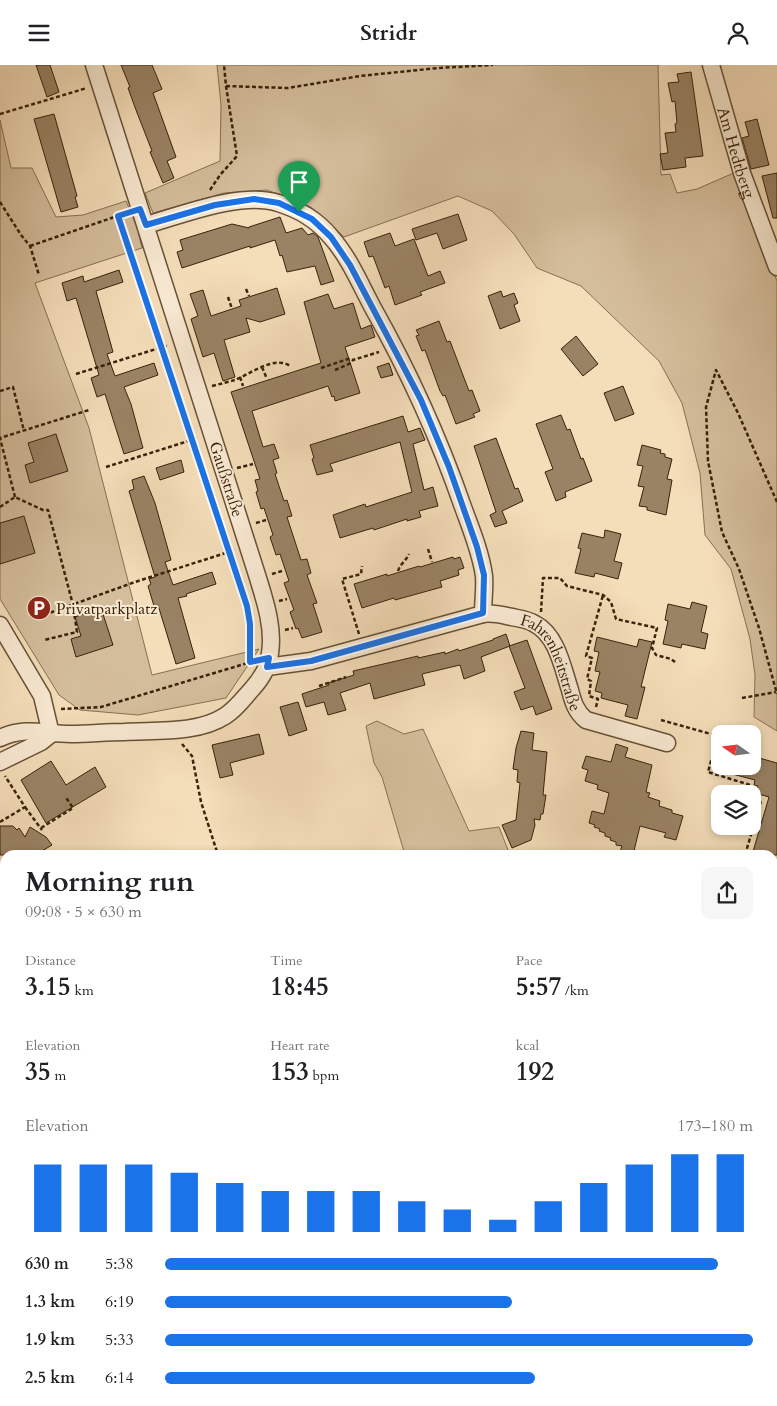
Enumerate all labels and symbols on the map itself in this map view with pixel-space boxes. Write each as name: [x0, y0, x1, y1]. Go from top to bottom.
street label: Am Hedtberg: [712, 104, 760, 201]
pin: [278, 161, 320, 212]
street label: Gaußstraße: [204, 439, 249, 520]
parking icon: Privatparkplatz: [26, 595, 52, 621]
place label: Privatparkplatz: [56, 598, 157, 620]
street label: Fahrenheitstraße: [518, 609, 586, 715]
north arrow: [711, 725, 761, 775]

